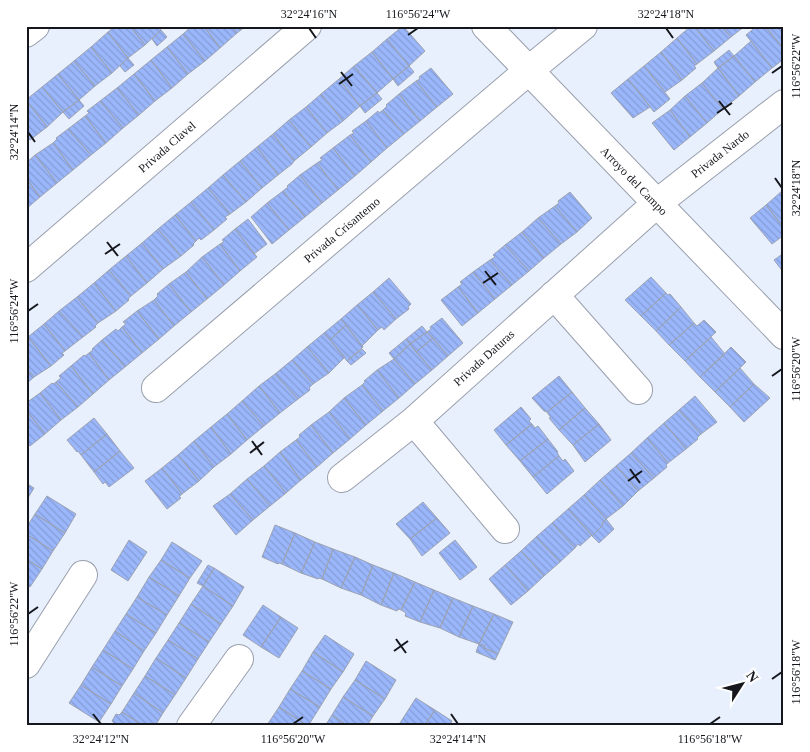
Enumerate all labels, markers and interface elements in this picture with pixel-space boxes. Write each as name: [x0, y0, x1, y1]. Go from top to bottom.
text: 32°24'16"N: [281, 7, 338, 21]
text: 116°56'24"W: [386, 7, 451, 21]
text: 32°24'18"N: [638, 7, 695, 21]
text: 116°56'22"W: [789, 33, 803, 98]
text: 32°24'14"N: [7, 103, 21, 160]
street label: Privada Clavel: [136, 118, 199, 176]
street label: Privada Nardo: [688, 127, 752, 181]
street label: Arroyo del Campo: [598, 144, 670, 218]
text: 32°24'18"N: [789, 159, 803, 216]
street label: Privada Crisantemo: [301, 194, 383, 266]
text: 116°56'24"W: [7, 278, 21, 343]
street label: Privada Daturas: [451, 327, 518, 389]
text: 116°56'20"W: [789, 336, 803, 401]
text: 116°56'22"W: [7, 581, 21, 646]
text: 116°56'18"W: [789, 639, 803, 704]
north arrow: [718, 660, 768, 710]
text: N: [743, 668, 761, 685]
text: 32°24'12"N: [73, 732, 130, 746]
text: 116°56'20"W: [261, 732, 326, 746]
text: 32°24'14"N: [430, 732, 487, 746]
text: 116°56'18"W: [678, 732, 743, 746]

